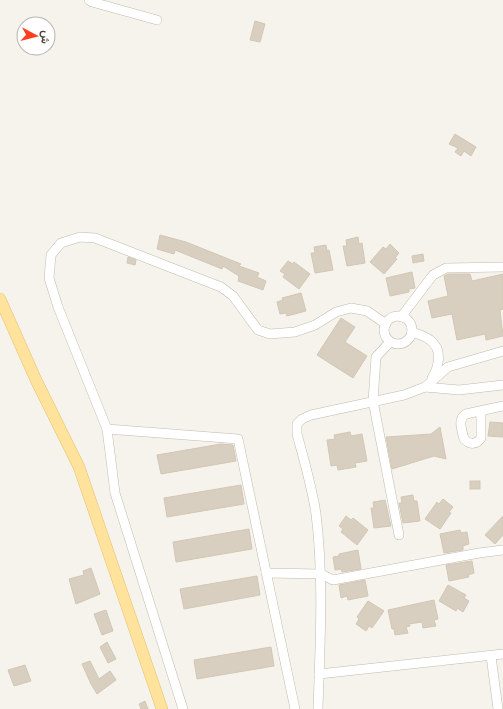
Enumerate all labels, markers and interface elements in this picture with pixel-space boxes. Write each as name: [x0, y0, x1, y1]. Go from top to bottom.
north arrow: [16, 16, 56, 56]
text: ش: [38, 30, 54, 45]

